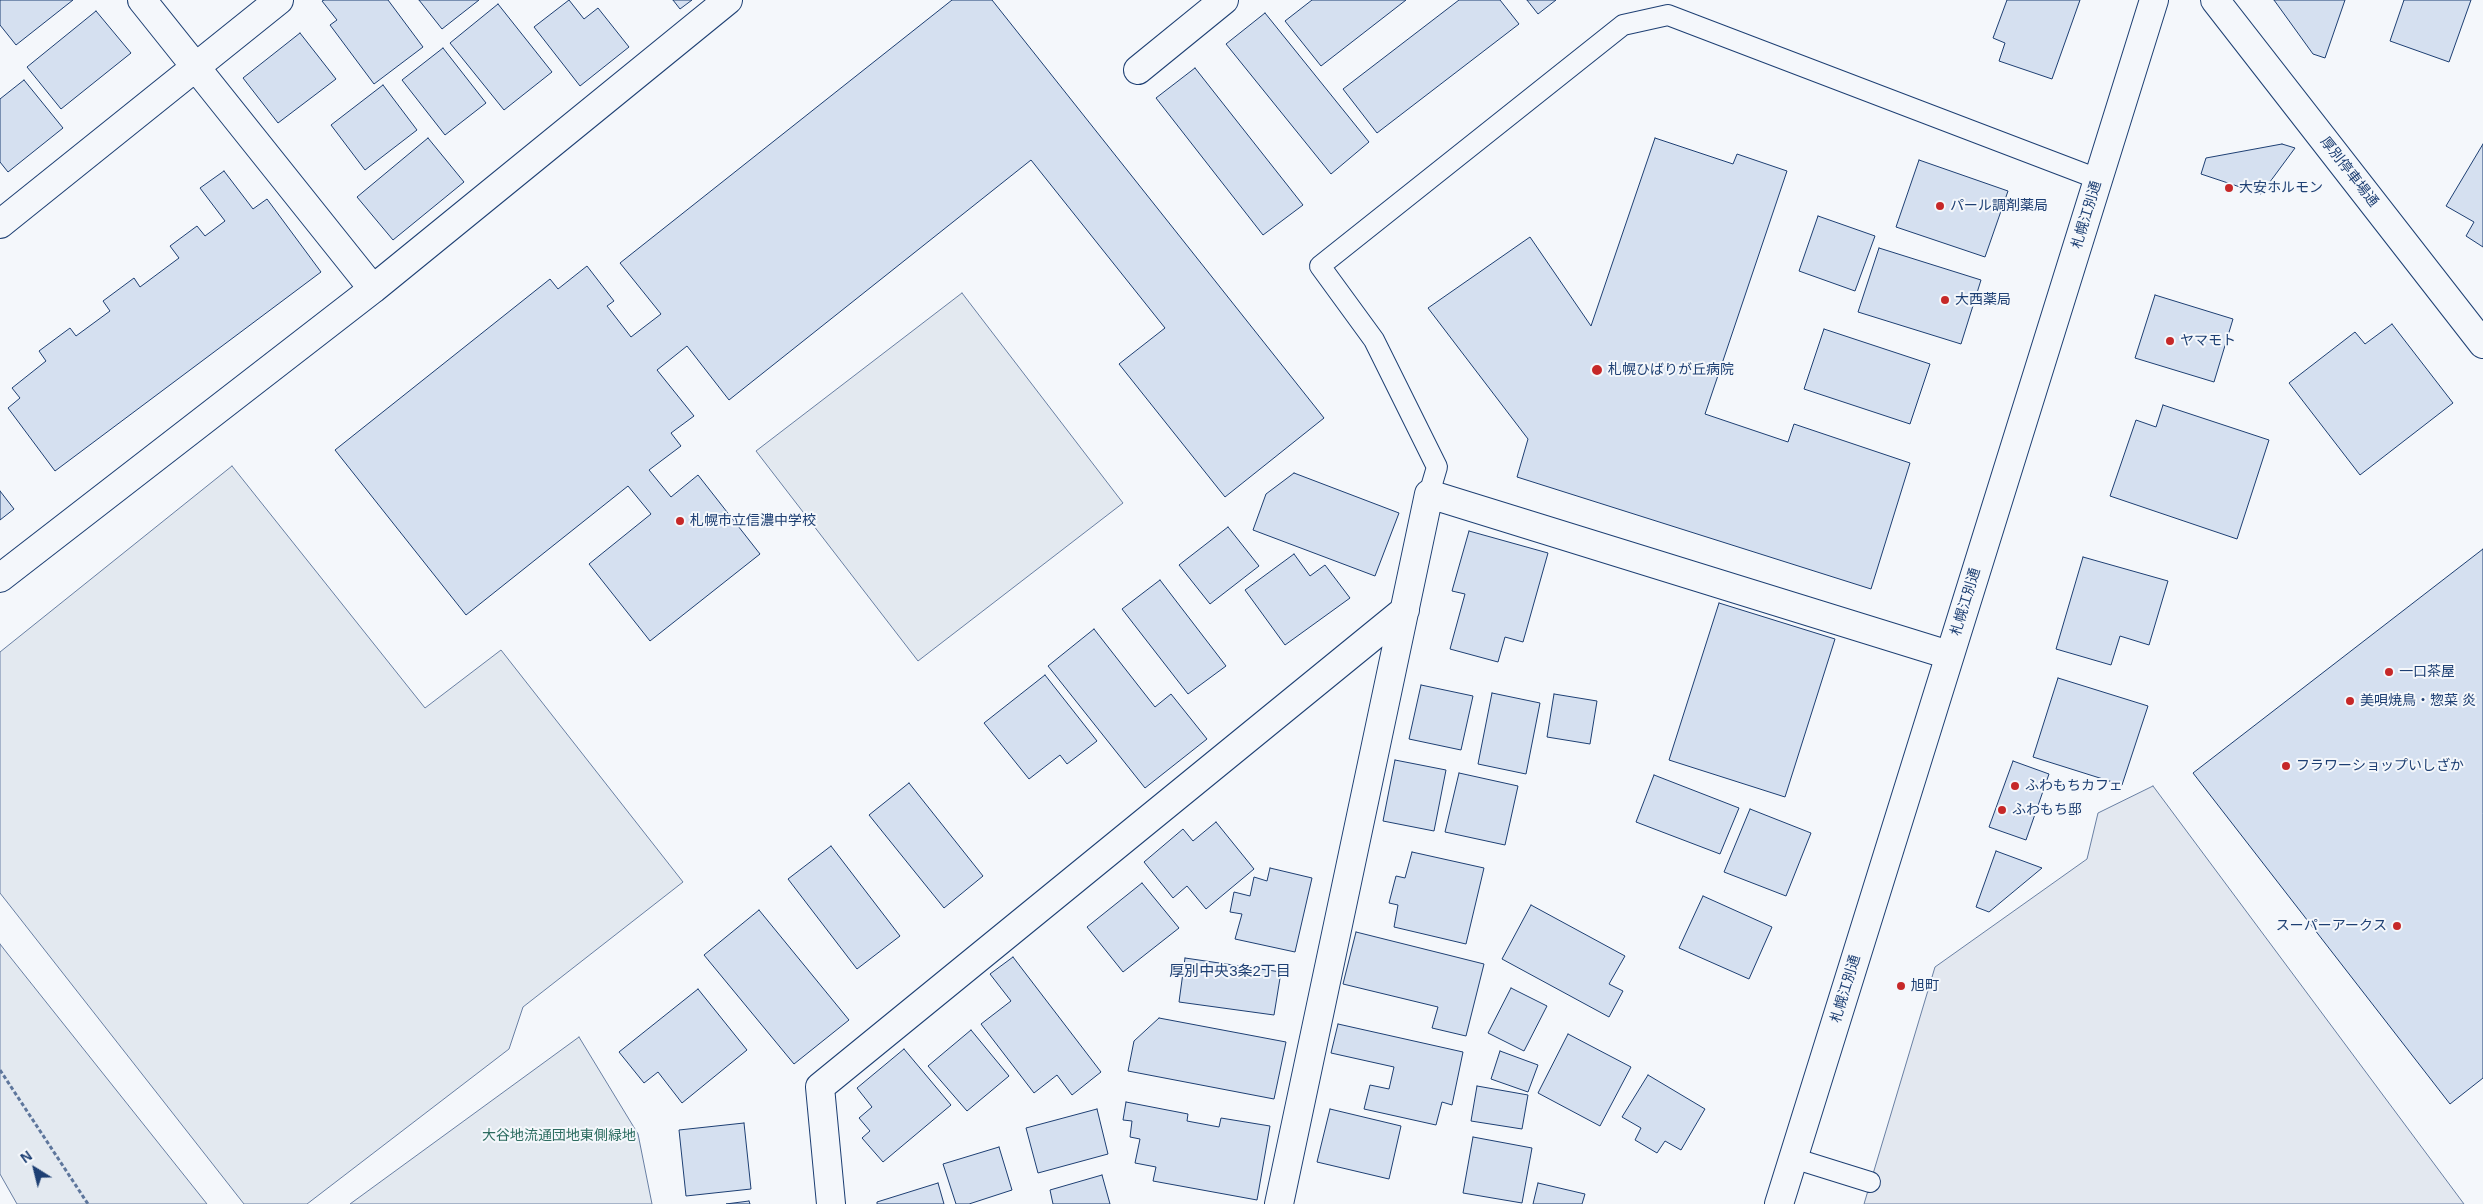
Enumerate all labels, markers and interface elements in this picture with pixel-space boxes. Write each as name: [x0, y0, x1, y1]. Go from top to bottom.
street label: 厚別停車場通: [2317, 134, 2381, 210]
street label: 札幌江別通: [2069, 179, 2105, 251]
place label: 大安ホルモン: [2239, 180, 2323, 196]
marker: 大安ホルモン: [2223, 182, 2235, 194]
place label: パール調剤薬局: [1950, 198, 2048, 214]
marker: パール調剤薬局: [1934, 200, 1946, 212]
place label: 大西薬局: [1955, 292, 2011, 308]
marker: 大西薬局: [1939, 294, 1951, 306]
place label: ヤマモト: [2180, 333, 2236, 349]
marker: ヤマモト: [2164, 335, 2176, 347]
place label: 札幌ひばりが丘病院: [1608, 362, 1734, 378]
marker: 札幌ひばりが丘病院: [1590, 363, 1604, 377]
place label: 札幌市立信濃中学校: [690, 513, 816, 529]
marker: 札幌市立信濃中学校: [674, 515, 686, 527]
street label: 札幌江別通: [1948, 566, 1984, 638]
place label: 一口茶屋: [2399, 664, 2455, 680]
marker: 一口茶屋: [2383, 666, 2395, 678]
place label: 美唄焼鳥・惣菜 炎: [2360, 693, 2476, 709]
marker: 美唄焼鳥・惣菜 炎: [2344, 695, 2356, 707]
place label: フラワーショップいしざか: [2296, 758, 2464, 774]
marker: フラワーショップいしざか: [2280, 760, 2292, 772]
place label: ふわもちカフェ: [2025, 778, 2123, 794]
marker: ふわもちカフェ: [2009, 780, 2021, 792]
place label: ふわもち邸: [2012, 802, 2082, 818]
marker: ふわもち邸: [1996, 804, 2008, 816]
place label: スーパーアークス: [2276, 918, 2387, 934]
marker: スーパーアークス: [2391, 920, 2403, 932]
street label: 札幌江別通: [1828, 953, 1864, 1025]
district label: 厚別中央3条2丁目: [1169, 963, 1291, 981]
place label: 旭町: [1911, 978, 1939, 994]
marker: 旭町: [1895, 980, 1907, 992]
park label: 大谷地流通団地東側緑地: [482, 1128, 636, 1144]
north arrow: [10, 1144, 60, 1194]
text: N: [17, 1147, 35, 1166]

